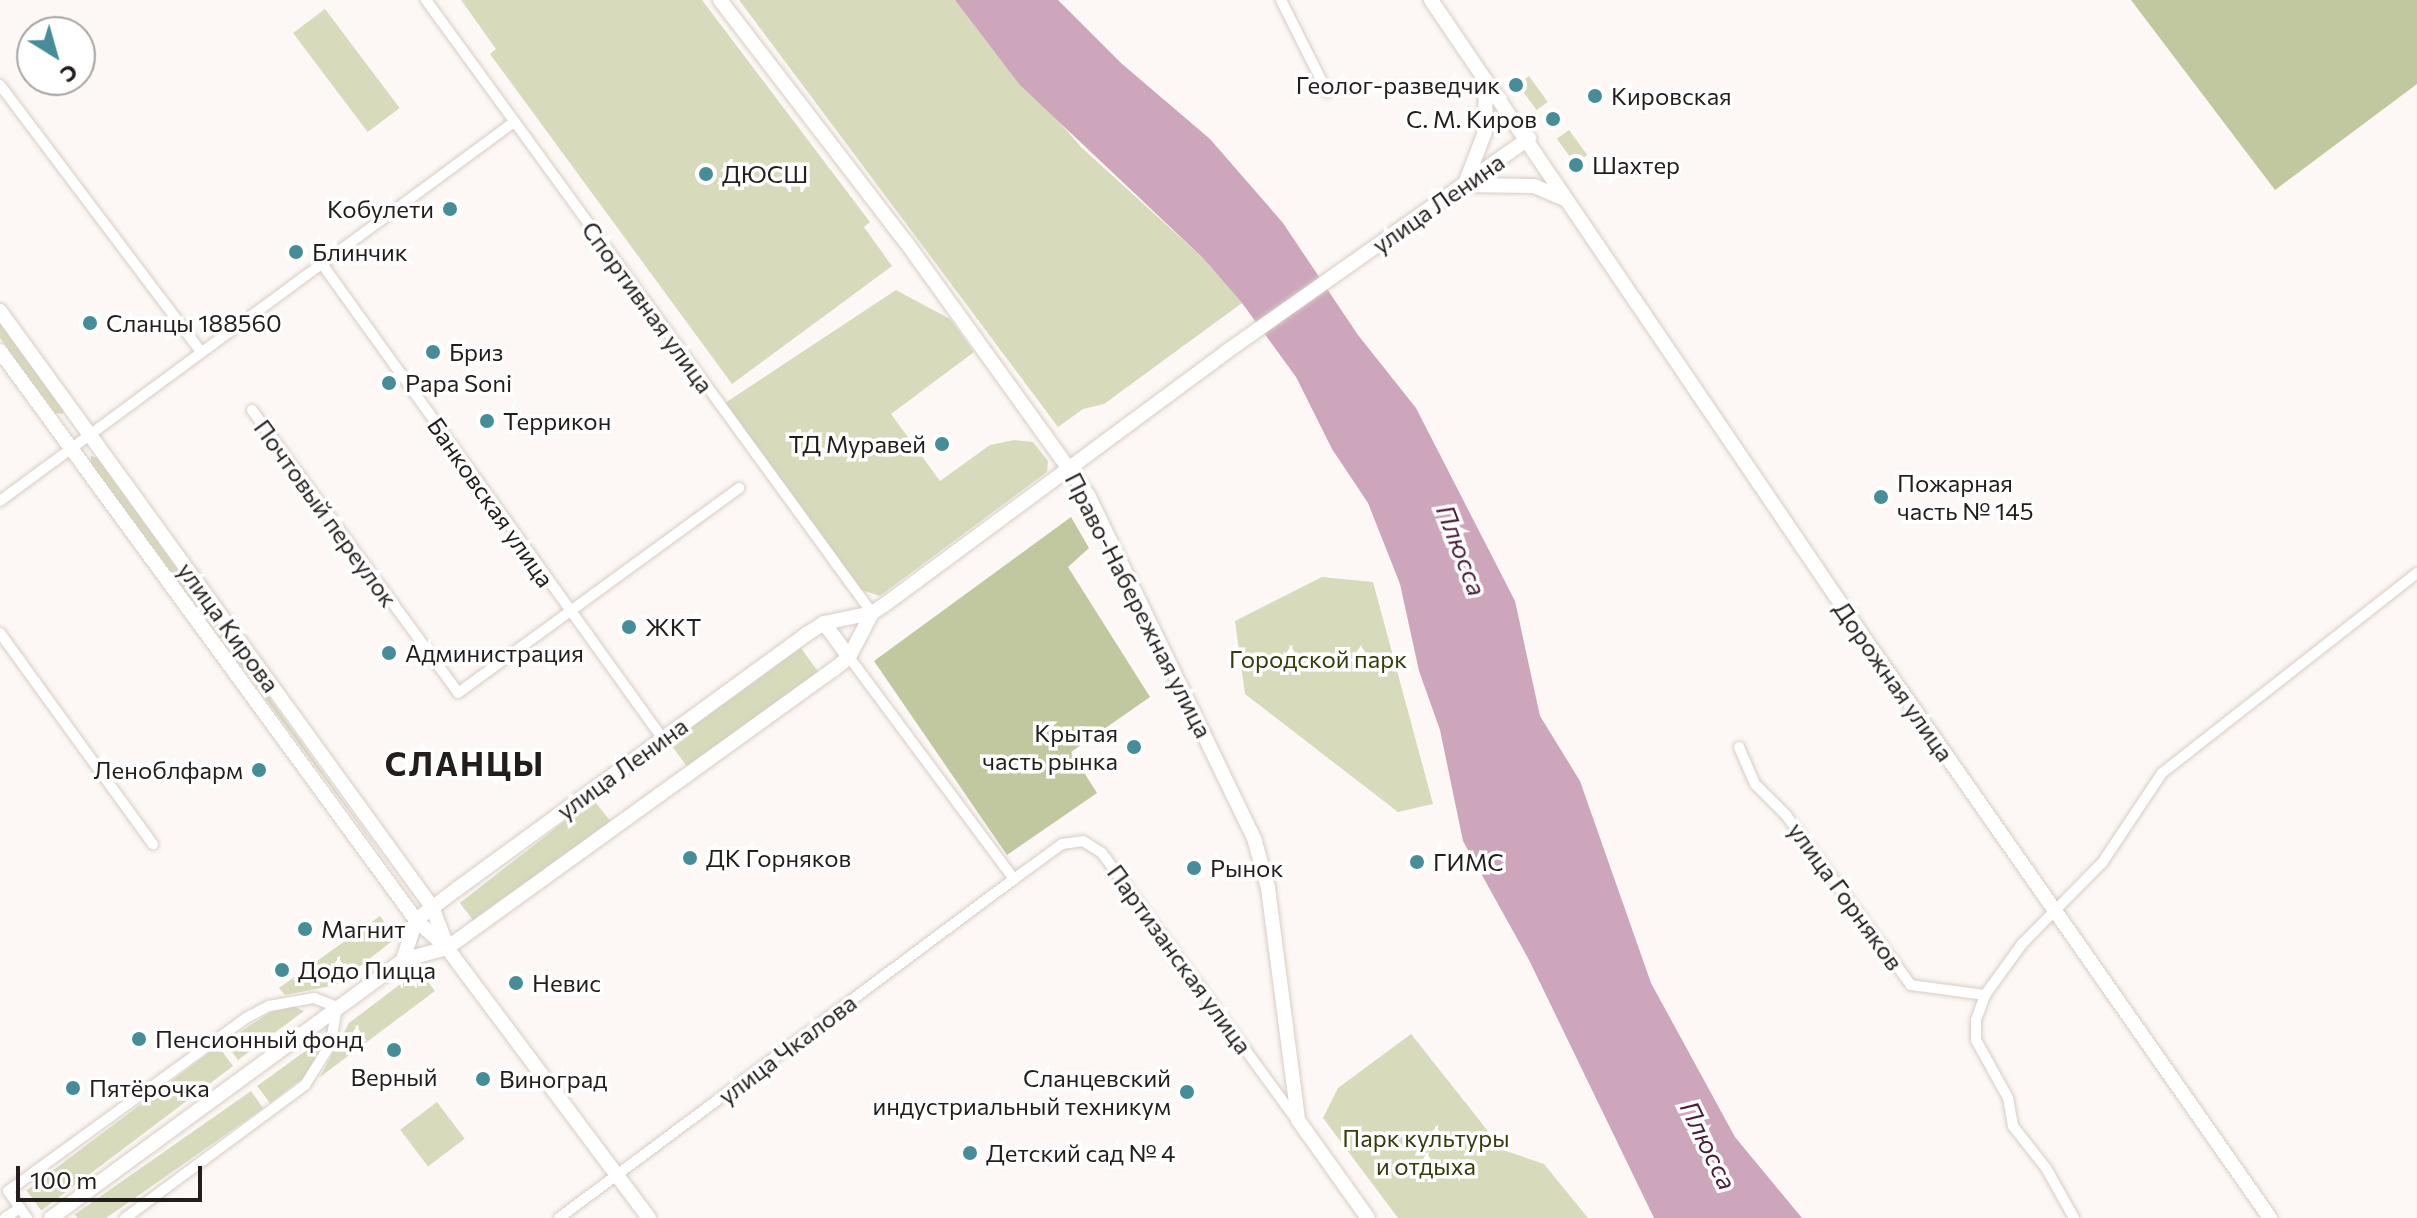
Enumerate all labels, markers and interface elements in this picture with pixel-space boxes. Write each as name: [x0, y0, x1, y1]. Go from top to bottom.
north arrow: [16, 16, 96, 96]
text: С: [55, 59, 84, 89]
place label: Геолог-разведчик: [1296, 71, 1500, 99]
marker: Геолог-разведчик: [1507, 76, 1525, 94]
place label: Кировская: [1611, 82, 1732, 110]
marker: Кировская: [1586, 87, 1604, 105]
place label: С. М. Киров: [1406, 105, 1537, 133]
marker: С. М. Киров: [1544, 110, 1562, 128]
street label: улица Ленина: [1366, 147, 1510, 259]
place label: Шахтер: [1592, 151, 1680, 179]
marker: Шахтер: [1567, 156, 1585, 174]
place label: ДЮСШ: [722, 160, 808, 188]
marker: ДЮСШ: [697, 165, 715, 183]
place label: Кобулети: [327, 195, 434, 223]
marker: Кобулети: [441, 200, 459, 218]
street label: Спортивная улица: [576, 216, 720, 398]
place label: Блинчик: [312, 238, 408, 266]
marker: Блинчик: [287, 243, 305, 261]
place label: Сланцы 188560: [106, 309, 282, 337]
marker: Сланцы 188560: [81, 314, 99, 332]
place label: Бриз: [449, 338, 503, 366]
marker: Бриз: [424, 343, 442, 361]
place label: Papa Soni: [405, 369, 512, 397]
marker: Papa Soni: [380, 374, 398, 392]
place label: Террикон: [503, 407, 611, 435]
street label: Банковская улица: [422, 412, 560, 592]
marker: Террикон: [478, 412, 496, 430]
street label: Почтовый переулок: [248, 414, 404, 612]
place label: ТД Муравей: [788, 430, 926, 458]
marker: ТД Муравей: [933, 435, 951, 453]
street label: Право-Набережная улица: [1059, 468, 1219, 742]
place label: Пожарная часть № 145: [1897, 469, 2033, 525]
marker: Пожарная часть № 145: [1872, 488, 1890, 506]
water label: Плюсса: [1430, 500, 1494, 600]
street label: улица Кирова: [172, 556, 286, 698]
street label: Дорожная улица: [1828, 595, 1960, 767]
place label: ЖКТ: [645, 613, 701, 641]
marker: ЖКТ: [620, 618, 638, 636]
place label: Администрация: [405, 639, 584, 667]
marker: Администрация: [380, 644, 398, 662]
park label: Городской парк: [1229, 645, 1407, 673]
street label: улица Ленина: [551, 711, 693, 825]
place label: Крытая часть рынка: [982, 719, 1118, 775]
marker: Крытая часть рынка: [1125, 738, 1143, 756]
district label: СЛАНЦЫ: [385, 744, 545, 782]
place label: Леноблфарм: [94, 756, 243, 784]
marker: Леноблфарм: [250, 761, 268, 779]
street label: улица Горняков: [1783, 816, 1909, 976]
place label: ДК Горняков: [706, 844, 851, 872]
place label: ГИМС: [1433, 848, 1504, 876]
marker: ДК Горняков: [681, 849, 699, 867]
marker: ГИМС: [1408, 853, 1426, 871]
place label: Рынок: [1210, 854, 1283, 882]
street label: Партизанская улица: [1102, 859, 1258, 1059]
marker: Рынок: [1185, 859, 1203, 877]
place label: Магнит: [321, 915, 405, 943]
marker: Магнит: [296, 920, 314, 938]
place label: Додо Пицца: [298, 956, 436, 984]
marker: Додо Пицца: [273, 961, 291, 979]
place label: Невис: [532, 969, 601, 997]
marker: Невис: [507, 974, 525, 992]
street label: улица Чкалова: [712, 988, 862, 1110]
place label: Пенсионный фонд: [155, 1025, 363, 1053]
marker: Пенсионный фонд: [130, 1030, 148, 1048]
marker: Верный: [385, 1041, 403, 1059]
place label: Верный: [350, 1063, 438, 1091]
place label: Сланцевский индустриальный техникум: [872, 1064, 1171, 1120]
place label: Виноград: [499, 1065, 607, 1093]
marker: Виноград: [474, 1070, 492, 1088]
place label: Пятёрочка: [89, 1074, 210, 1102]
marker: Пятёрочка: [64, 1079, 82, 1097]
marker: Сланцевский индустриальный техникум: [1178, 1083, 1196, 1101]
water label: Плюсса: [1674, 1096, 1744, 1194]
park label: Парк культуры и отдыха: [1342, 1124, 1510, 1180]
place label: Детский сад № 4: [986, 1139, 1176, 1167]
marker: Детский сад № 4: [961, 1144, 979, 1162]
scale bar: [20, 1150, 206, 1200]
text: 100 m: [30, 1165, 97, 1194]

